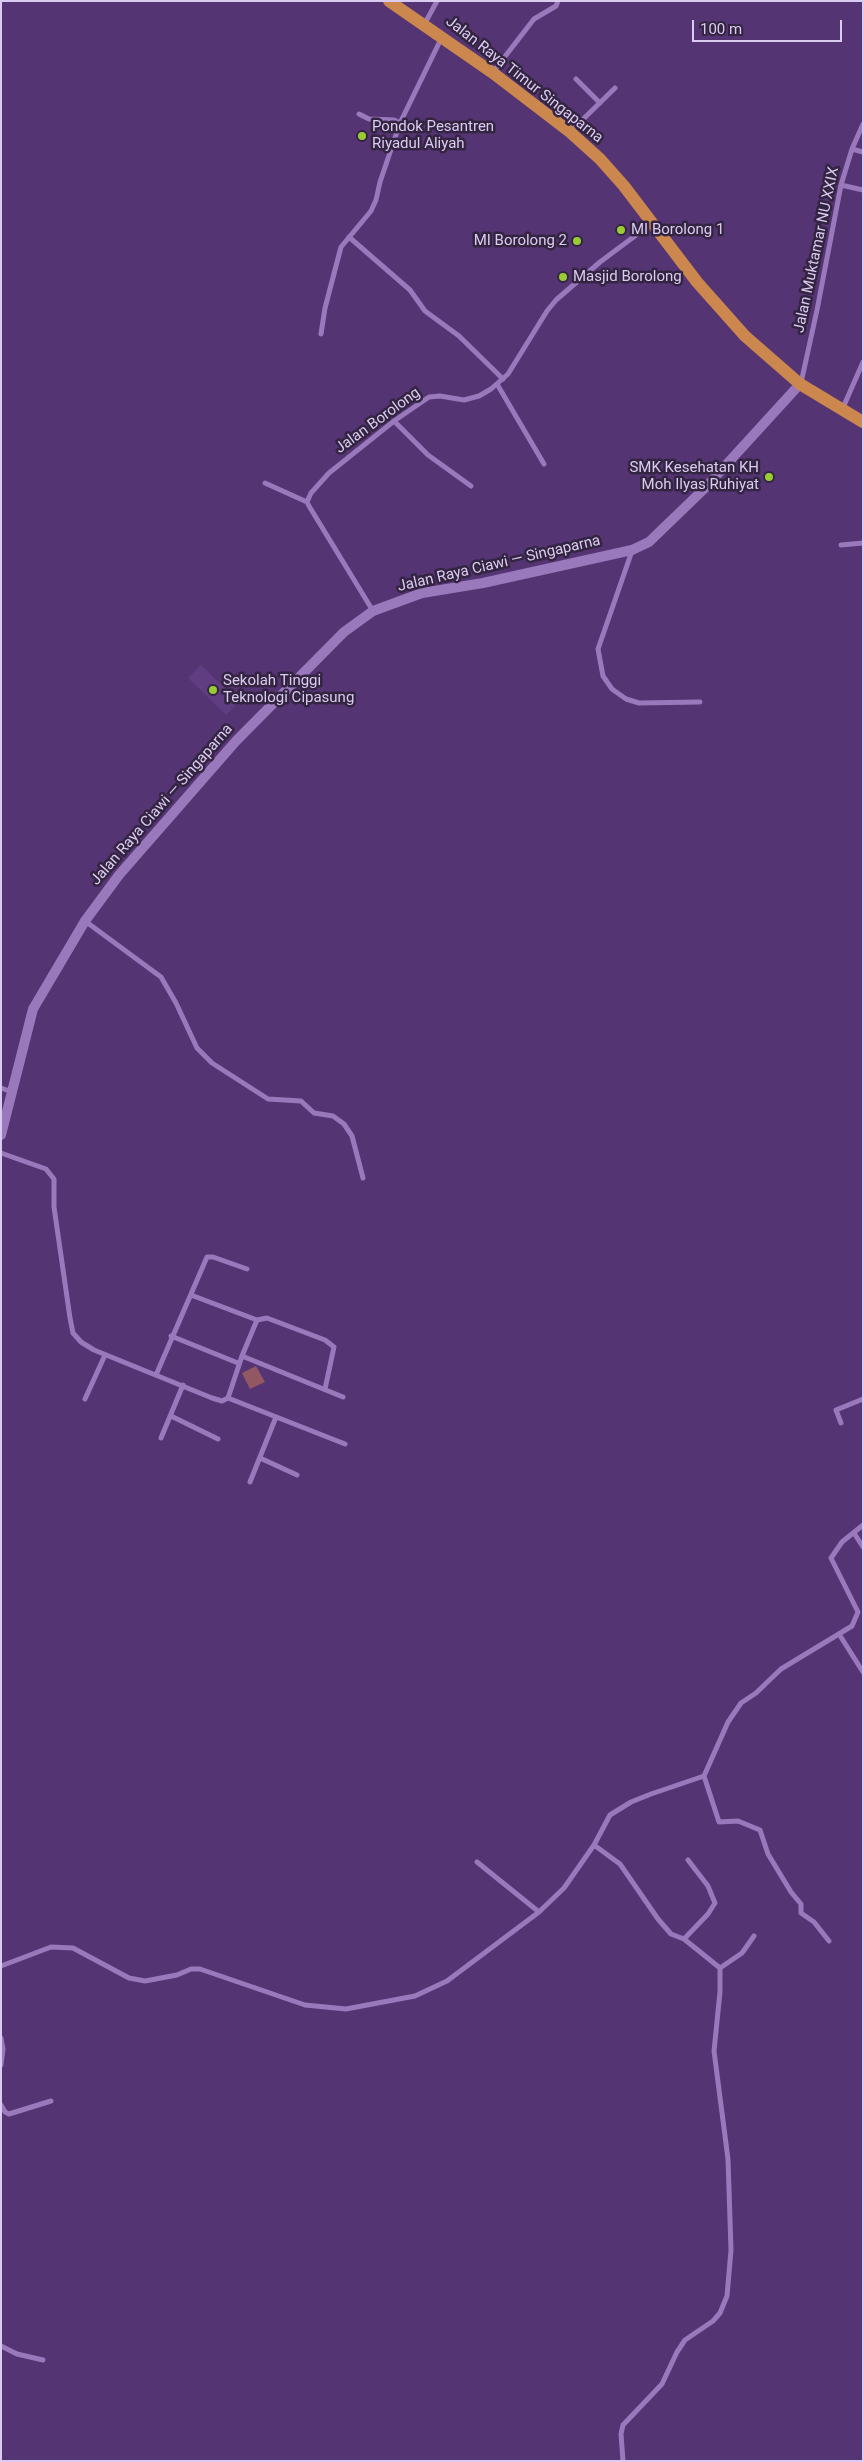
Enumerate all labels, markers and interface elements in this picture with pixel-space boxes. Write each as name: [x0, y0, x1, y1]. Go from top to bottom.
scale bar: [694, 10, 844, 42]
street label: Jalan Raya Timur Singaparna: [442, 13, 606, 147]
text: 100 m: [700, 20, 742, 38]
place label: Pondok Pesantren Riyadul Aliyah: [372, 118, 494, 153]
marker: Pondok Pesantren Riyadul Aliyah: [356, 130, 368, 142]
street label: Jalan Muktamar NU XXIX: [791, 165, 843, 335]
place label: MI Borolong 1: [631, 221, 724, 239]
marker: MI Borolong 1: [615, 224, 627, 236]
place label: MI Borolong 2: [474, 232, 567, 250]
marker: MI Borolong 2: [571, 235, 583, 247]
place label: Masjid Borolong: [573, 268, 682, 286]
marker: Masjid Borolong: [557, 271, 569, 283]
street label: Jalan Borolong: [332, 384, 424, 458]
place label: SMK Kesehatan KH Moh Ilyas Ruhiyat: [629, 459, 759, 494]
marker: SMK Kesehatan KH Moh Ilyas Ruhiyat: [763, 471, 775, 483]
street label: Jalan Raya Ciawi — Singaparna: [396, 532, 602, 596]
place label: Sekolah Tinggi Teknologi Cipasung: [223, 672, 354, 707]
marker: Sekolah Tinggi Teknologi Cipasung: [207, 684, 219, 696]
street label: Jalan Raya Ciawi — Singaparna: [87, 721, 237, 889]

